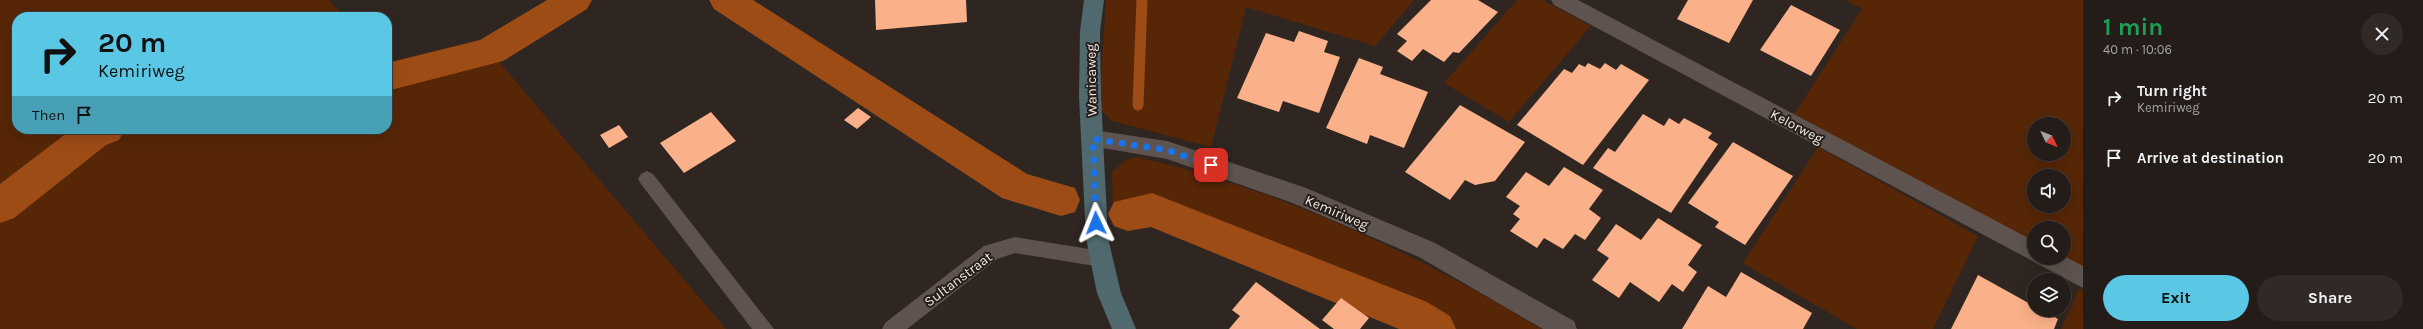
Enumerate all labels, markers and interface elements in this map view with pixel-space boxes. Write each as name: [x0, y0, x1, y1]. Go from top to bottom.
text: 1 min: [2103, 13, 2163, 41]
button: close: [2361, 13, 2403, 55]
text: 20 m: [98, 26, 166, 59]
icon: right: [32, 28, 84, 80]
text: 40 m · 10:06: [2103, 42, 2172, 57]
street label: Wanicaweg: [1082, 43, 1101, 116]
text: Kemiriweg: [98, 60, 185, 82]
text: Turn right: [2137, 82, 2207, 100]
icon: right: [2103, 87, 2125, 109]
text: 20 m: [2368, 89, 2403, 107]
text: Kemiriweg: [2137, 100, 2200, 115]
icon: arrive: [73, 104, 95, 126]
street label: Kelorweg: [1767, 105, 1826, 148]
text: Then: [32, 106, 65, 124]
north arrow: [2027, 117, 2071, 161]
map controls: [2027, 117, 2071, 317]
icon: arrive: [2103, 147, 2125, 169]
pin: [1194, 148, 1228, 182]
text: Arrive at destination: [2137, 149, 2284, 167]
text: 20 m: [2368, 149, 2403, 167]
icon: arrive: [1200, 154, 1222, 176]
button: sound: [2027, 169, 2071, 213]
street label: Kemiriweg: [1302, 191, 1371, 233]
position arrow: [1075, 202, 1117, 244]
button: search: [2027, 221, 2071, 265]
street label: Sultanstraat: [921, 248, 996, 310]
button: layers: [2027, 273, 2071, 317]
button: Exit: [2103, 275, 2249, 321]
button: Share: [2257, 275, 2403, 321]

